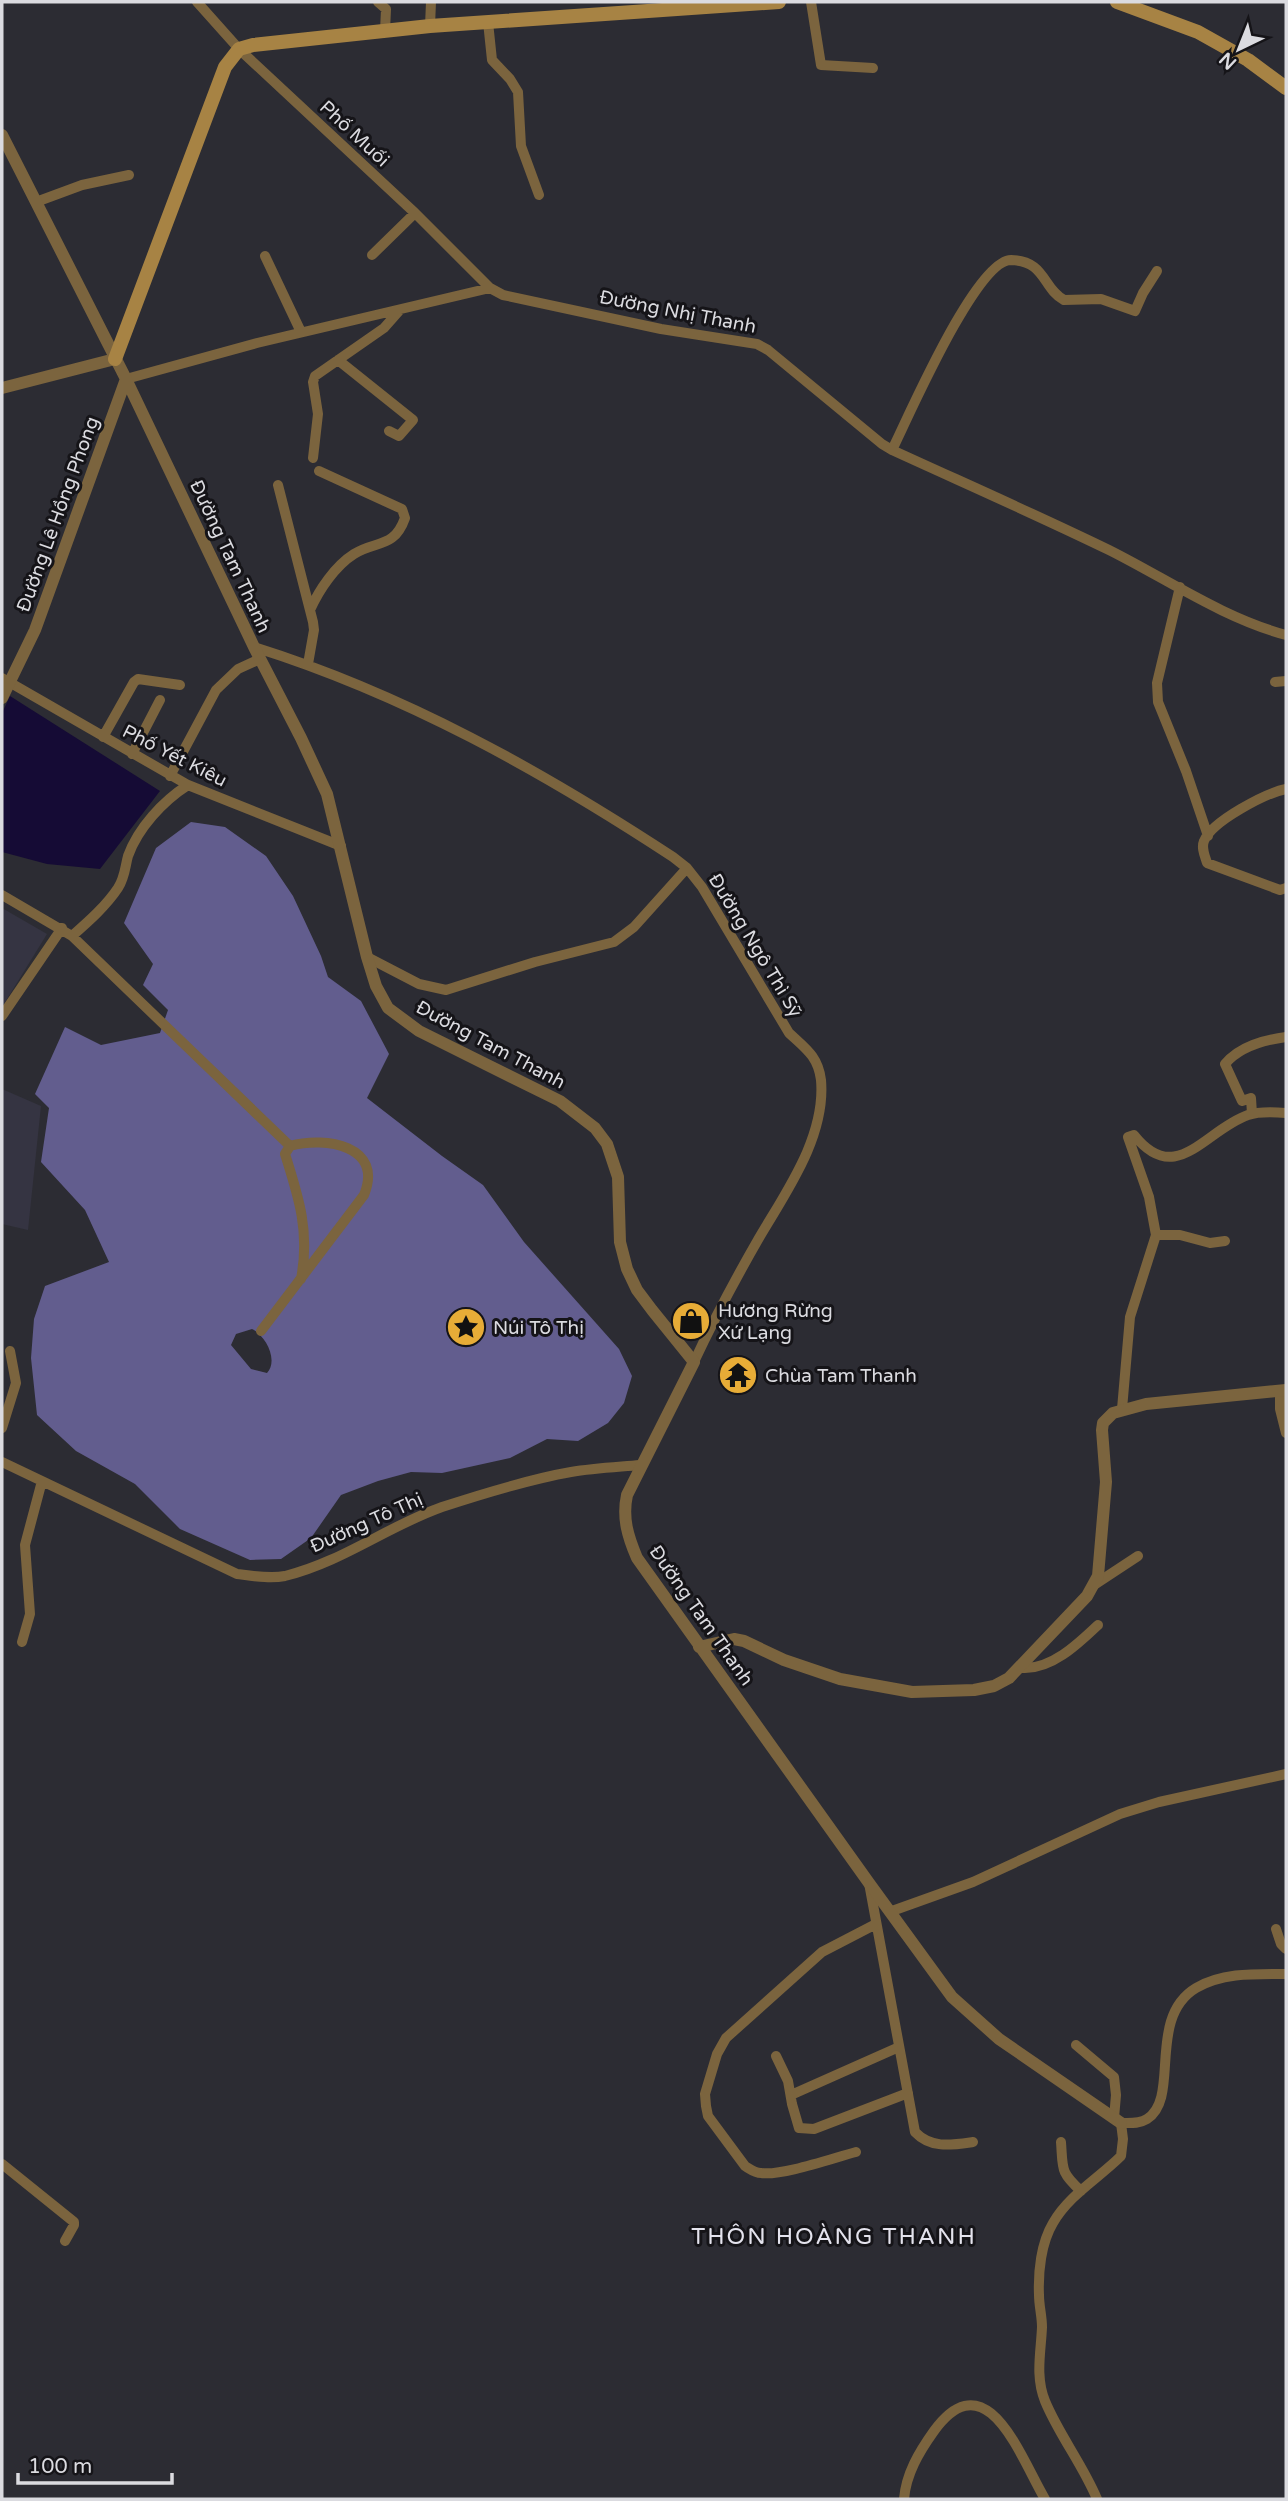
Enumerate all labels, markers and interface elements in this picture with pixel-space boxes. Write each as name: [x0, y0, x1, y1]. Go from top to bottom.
north arrow: [1204, 14, 1274, 84]
text: N: [1215, 47, 1241, 74]
street label: Phố Muối: [315, 96, 394, 171]
street label: Đường Nhị Thanh: [598, 286, 758, 338]
street label: Đường Lê Hồng Phong: [12, 414, 104, 615]
street label: Đường Tam Thanh: [185, 477, 275, 636]
street label: Phố Yết Kiêu: [119, 720, 230, 792]
street label: Đường Ngô Thì Sỹ: [704, 870, 807, 1021]
street label: Đường Tam Thanh: [412, 996, 569, 1094]
shop icon: Hương Rừng Xứ Lạng: [670, 1300, 712, 1342]
place label: Hương Rừng Xứ Lạng: [718, 1300, 833, 1344]
place icon: Núi Tô Thị: [445, 1306, 487, 1348]
place label: Núi Tô Thị: [493, 1317, 584, 1339]
temple icon: Chùa Tam Thanh: [717, 1354, 759, 1396]
place label: Chùa Tam Thanh: [765, 1365, 917, 1387]
street label: Đường Tô Thị: [307, 1488, 426, 1557]
street label: Đường Tam Thanh: [645, 1541, 758, 1690]
district label: THÔN HOÀNG THANH: [691, 2223, 977, 2251]
scale bar: [18, 2442, 172, 2486]
text: 100 m: [28, 2454, 92, 2479]

